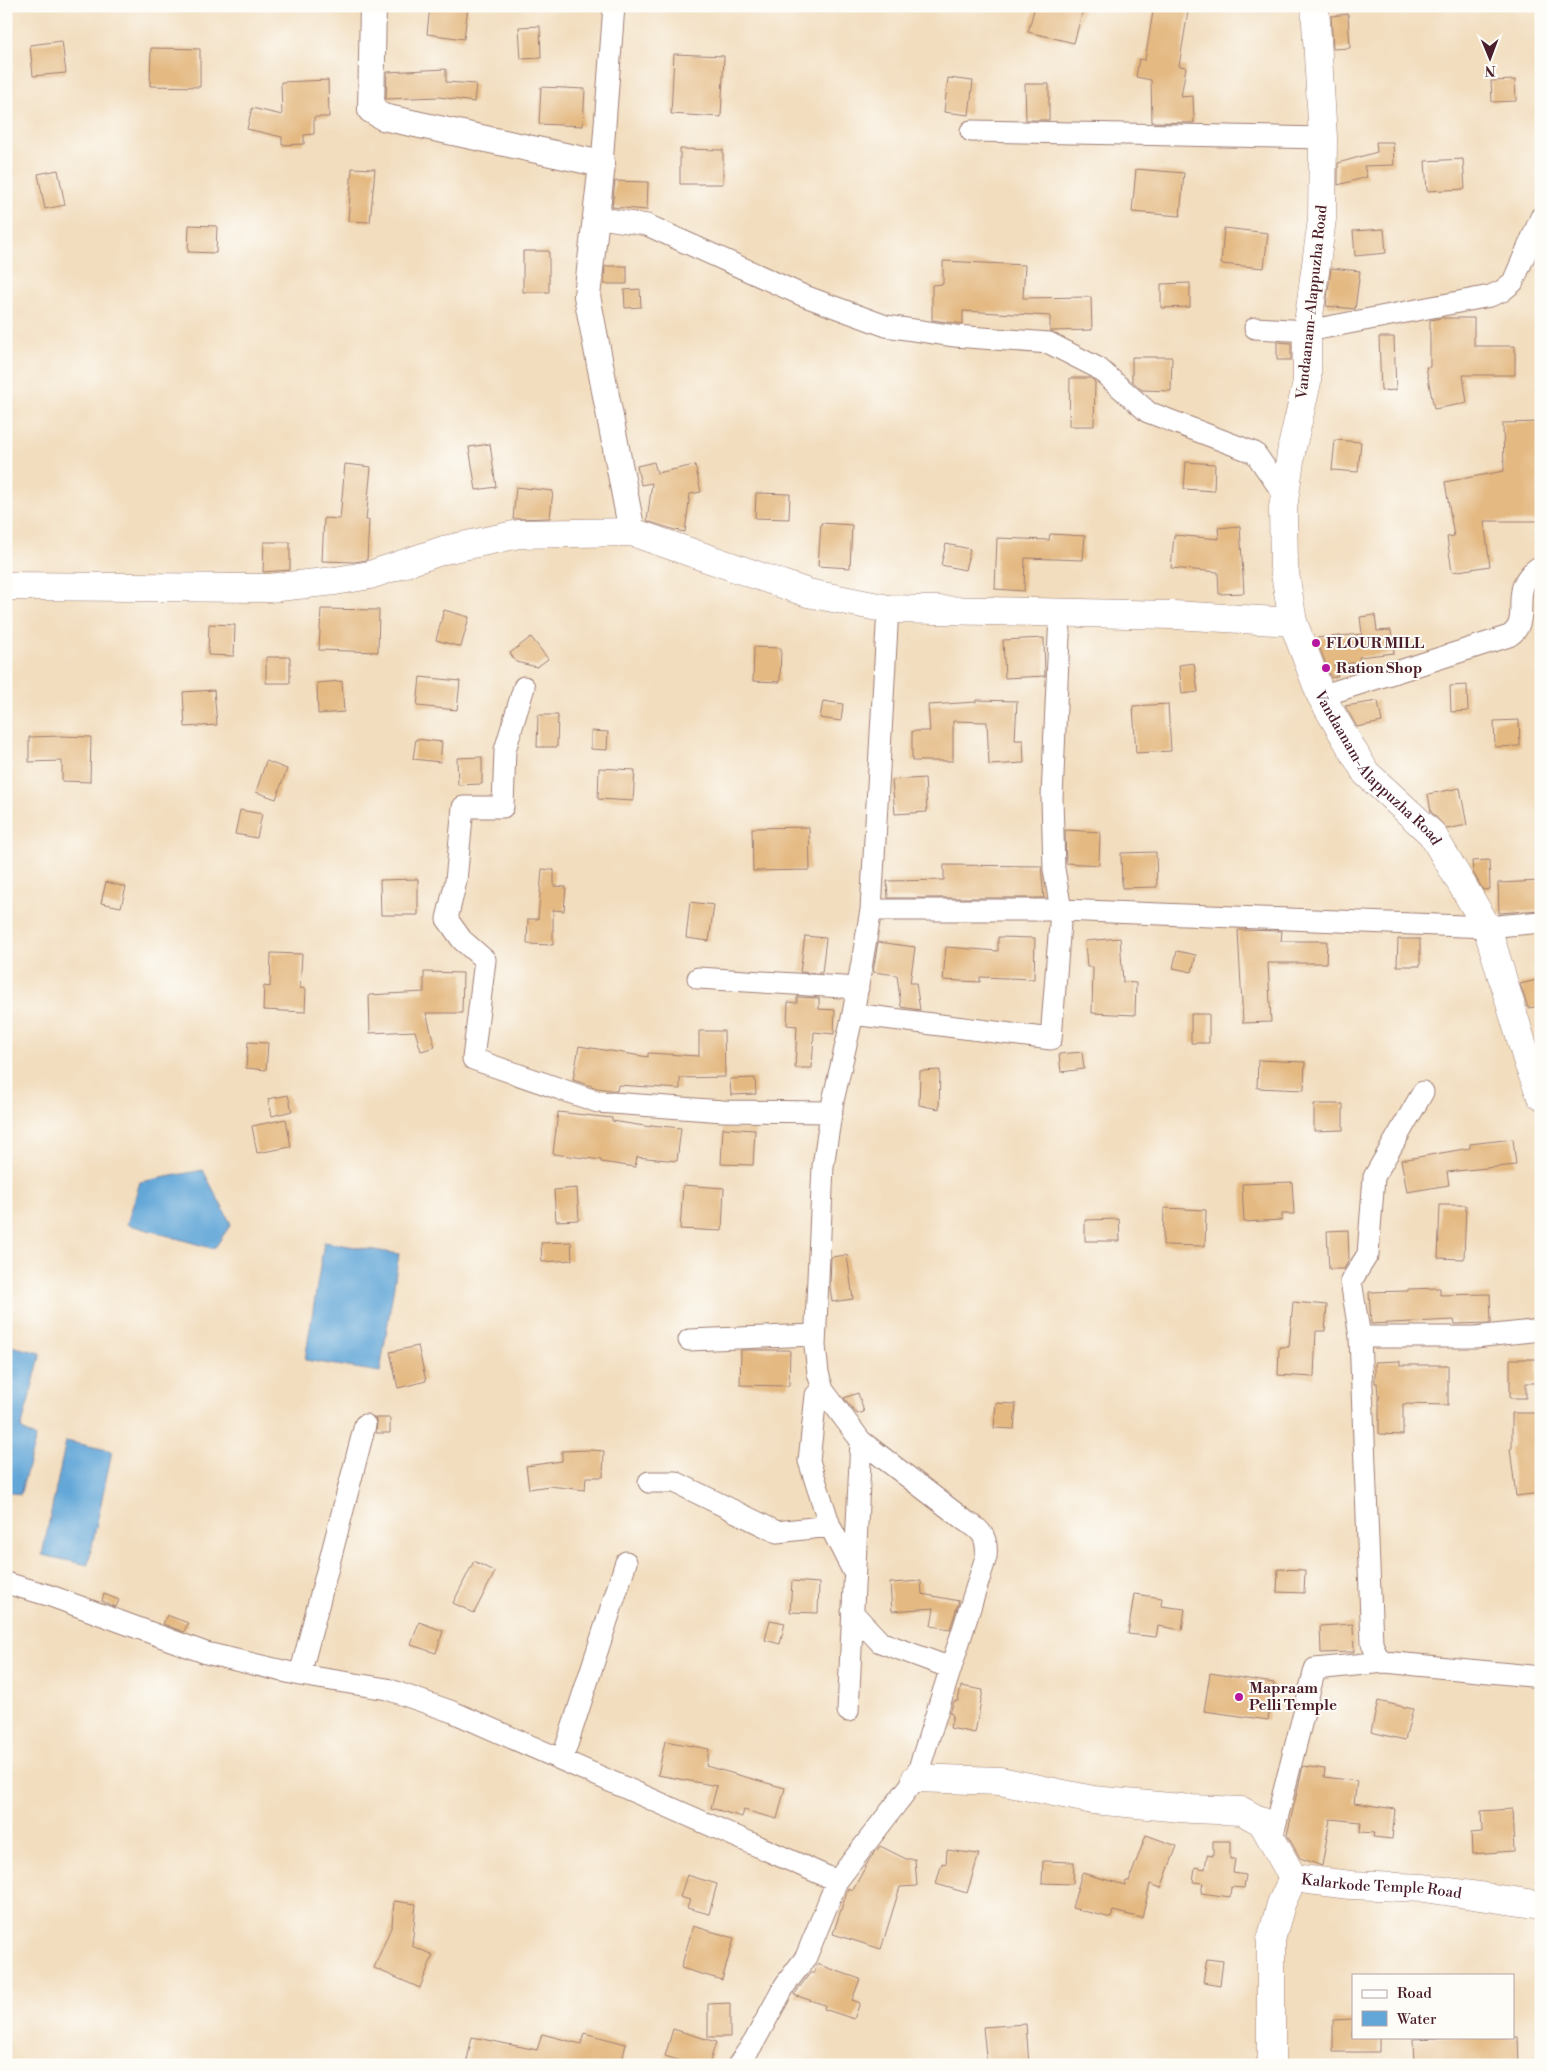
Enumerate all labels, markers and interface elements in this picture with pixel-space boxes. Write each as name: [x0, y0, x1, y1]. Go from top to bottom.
north arrow: [1464, 32, 1514, 82]
text: N: [1485, 61, 1496, 79]
street label: Vandaanam-Alappuzha Road: [1292, 204, 1332, 401]
place label: FLOUR MILL: [1326, 634, 1424, 653]
marker: FLOUR MILL: [1310, 637, 1322, 649]
place label: Ration Shop: [1336, 659, 1422, 678]
marker: Ration Shop: [1320, 662, 1332, 674]
street label: Vandaanam-Alappuzha Road: [1310, 687, 1446, 849]
place label: Mapraam Pelli Temple: [1249, 1679, 1337, 1715]
marker: Mapraam Pelli Temple: [1233, 1691, 1245, 1703]
street label: Kalarkode Temple Road: [1300, 1870, 1464, 1903]
legend: [1352, 1974, 1514, 2038]
text: Road: [1397, 1984, 1432, 2003]
text: Water: [1396, 2010, 1437, 2029]

